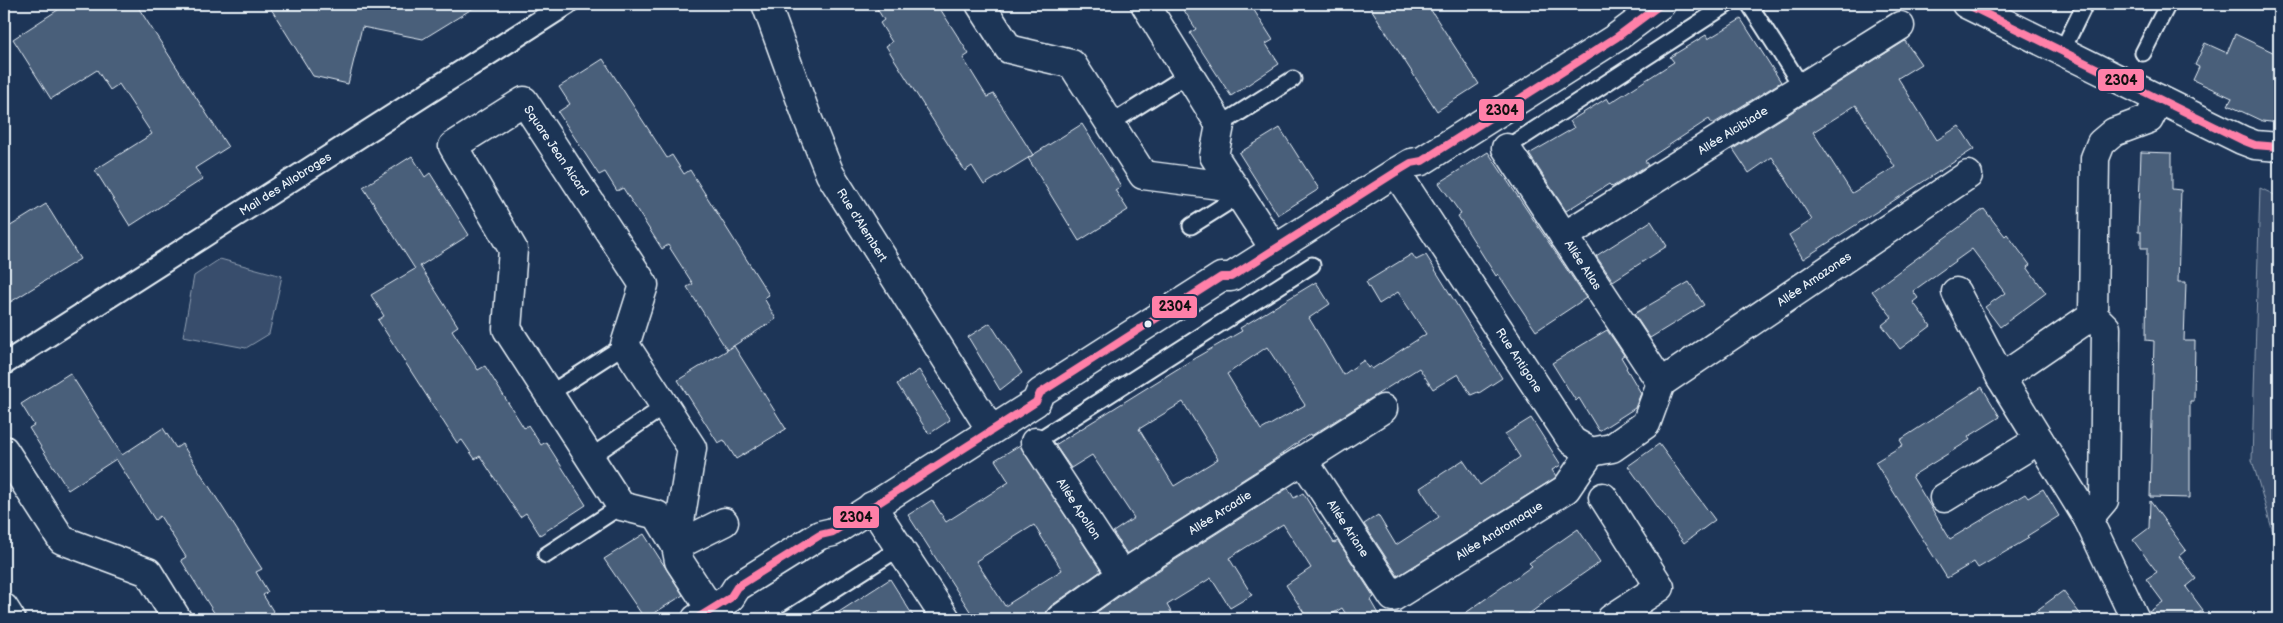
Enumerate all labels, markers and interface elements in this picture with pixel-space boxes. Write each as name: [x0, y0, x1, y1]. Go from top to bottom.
line badge: 2304: [2097, 68, 2145, 92]
text: 2304: [2104, 72, 2138, 89]
line badge: 2304: [1478, 98, 1525, 122]
text: 2304: [1485, 102, 1519, 119]
street label: Square Jean Aicard: [520, 103, 592, 199]
street label: Allée Alcibiade: [1695, 103, 1771, 158]
street label: Mail des Allobroges: [237, 149, 334, 219]
street label: Rue d'Alembert: [834, 186, 891, 265]
street label: Allée Atlas: [1561, 237, 1605, 293]
street label: Allée Amazones: [1774, 249, 1854, 310]
line badge: 2304: [1151, 295, 1198, 319]
text: 2304: [1158, 298, 1192, 315]
unlabelled marker: [1143, 319, 1153, 329]
street label: Rue Antigone: [1493, 325, 1546, 395]
street label: Allée Apollon: [1053, 475, 1104, 543]
street label: Allée Arcadie: [1186, 487, 1254, 538]
street label: Allée Ariane: [1324, 497, 1372, 560]
street label: Allée Andromaque: [1453, 498, 1545, 564]
line badge: 2304: [832, 505, 880, 529]
text: 2304: [839, 509, 873, 526]

